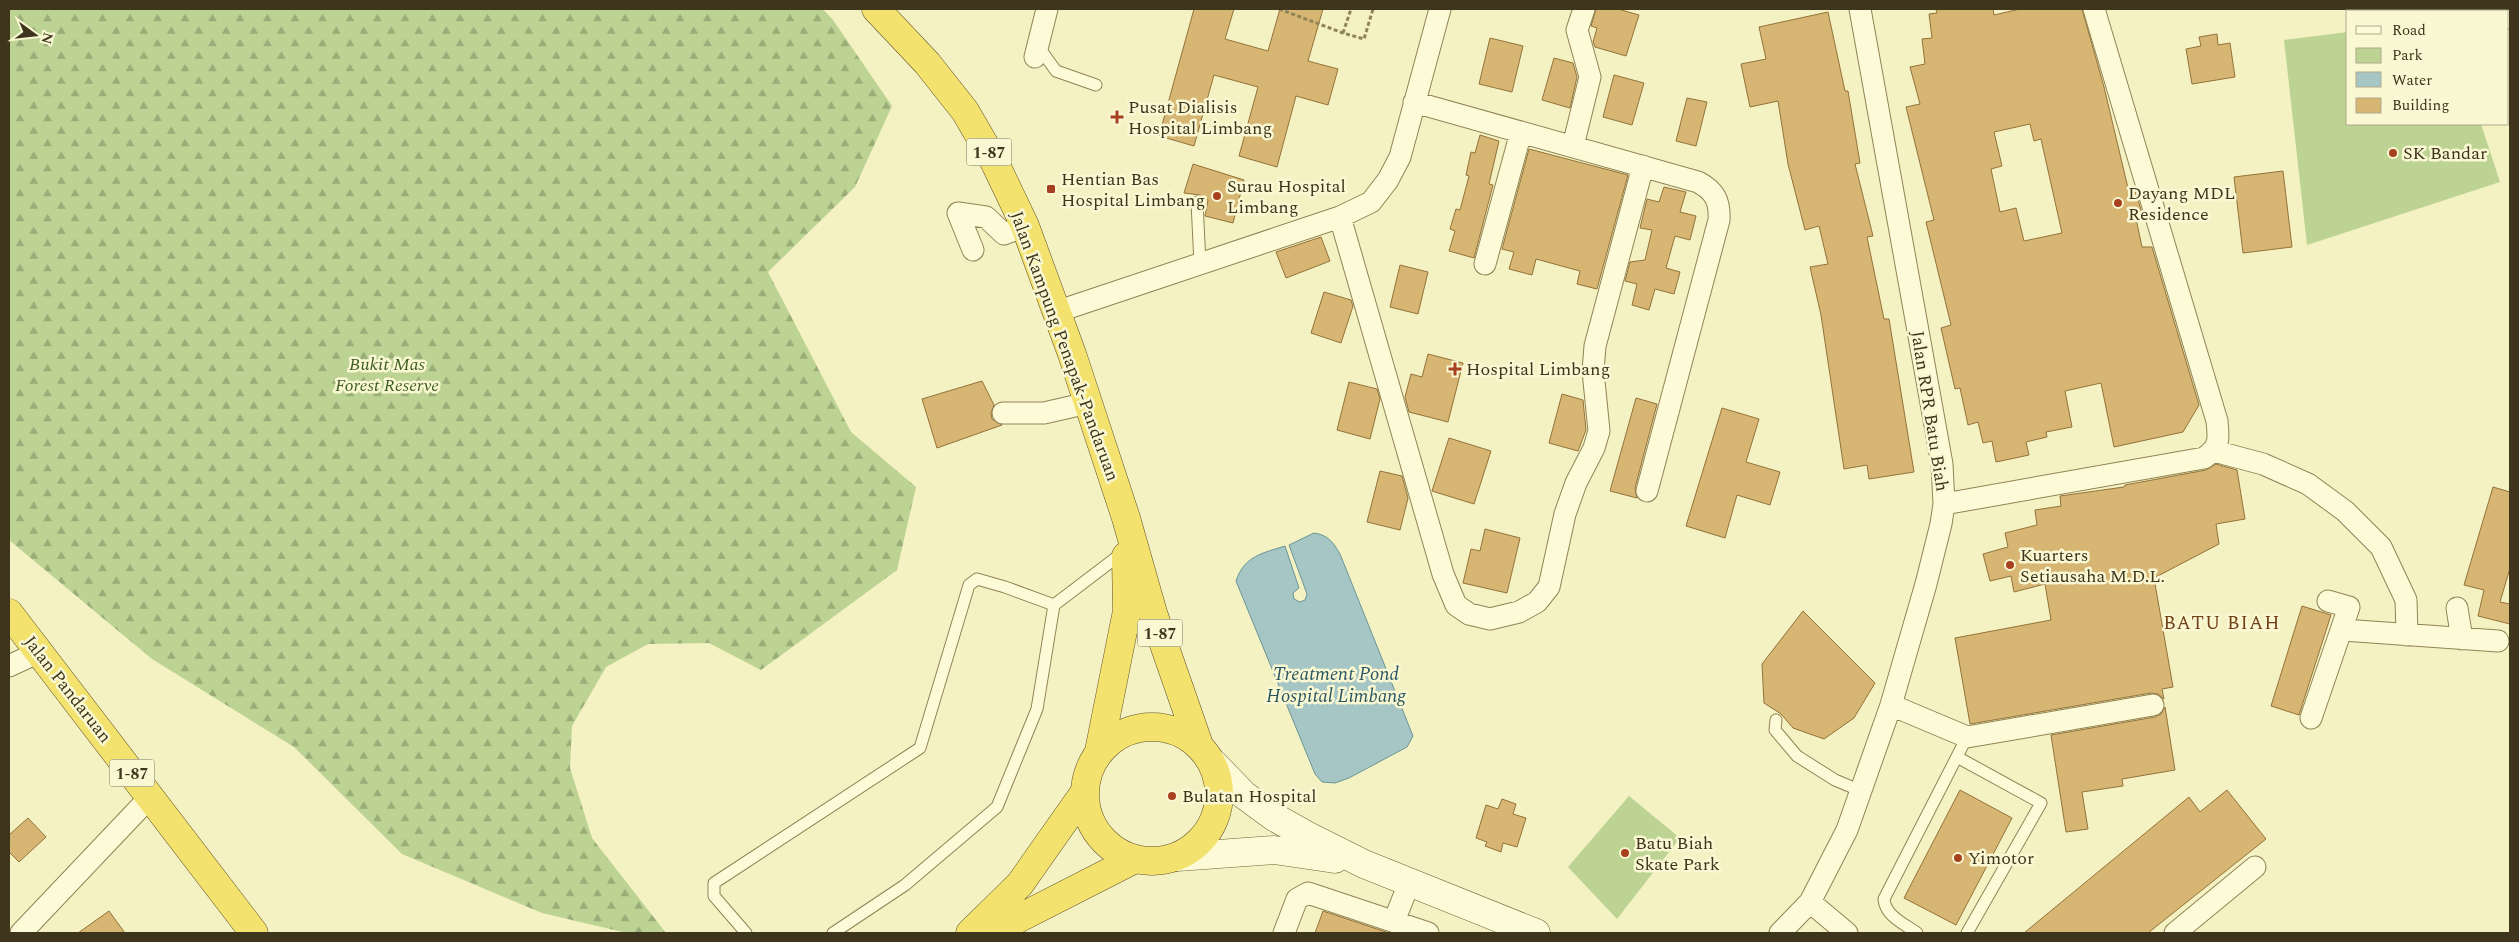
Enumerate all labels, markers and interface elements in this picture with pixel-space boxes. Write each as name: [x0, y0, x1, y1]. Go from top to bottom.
north arrow: [10, 10, 60, 60]
legend: [2346, 10, 2509, 125]
text: Road: [2392, 19, 2426, 42]
text: N: [35, 30, 59, 46]
text: Park: [2392, 44, 2423, 67]
text: Water: [2392, 69, 2432, 92]
place label: Pusat Dialisis Hospital Limbang: [1128, 94, 1272, 142]
text: Building: [2392, 94, 2449, 117]
marker: Pusat Dialisis Hospital Limbang: [1110, 110, 1124, 124]
road number: 1-87: [966, 138, 1012, 166]
place label: SK Bandar: [2403, 140, 2487, 167]
marker: SK Bandar: [2387, 147, 2399, 159]
place label: Hentian Bas Hospital Limbang: [1061, 166, 1205, 214]
place label: Surau Hospital Limbang: [1227, 173, 1346, 221]
place label: Dayang MDL Residence: [2128, 180, 2235, 228]
marker: Hentian Bas Hospital Limbang: [1045, 183, 1057, 195]
marker: Surau Hospital Limbang: [1211, 190, 1223, 202]
marker: Dayang MDL Residence: [2112, 197, 2124, 209]
street label: Jalan Kampung Penapak-Pandaruan: [1003, 207, 1126, 485]
street label: Jalan RPR Batu Biah: [1903, 329, 1956, 493]
park label: Bukit Mas Forest Reserve: [335, 351, 439, 399]
place label: Hospital Limbang: [1466, 356, 1610, 383]
marker: Hospital Limbang: [1448, 362, 1462, 376]
place label: Kuarters Setiausaha M.D.L.: [2020, 542, 2165, 590]
marker: Kuarters Setiausaha M.D.L.: [2004, 559, 2016, 571]
district label: BATU BIAH: [2163, 609, 2281, 638]
road number: 1-87: [1138, 620, 1182, 646]
street label: Jalan Pandaruan: [17, 630, 118, 749]
water label: Treatment Pond Hospital Limbang: [1266, 660, 1406, 711]
road number: 1-87: [110, 760, 154, 786]
place label: Bulatan Hospital: [1182, 783, 1316, 810]
marker: Bulatan Hospital: [1166, 790, 1178, 802]
place label: Batu Biah Skate Park: [1635, 830, 1720, 878]
place label: Yimotor: [1968, 845, 2034, 872]
marker: Batu Biah Skate Park: [1619, 847, 1631, 859]
marker: Yimotor: [1952, 852, 1964, 864]

